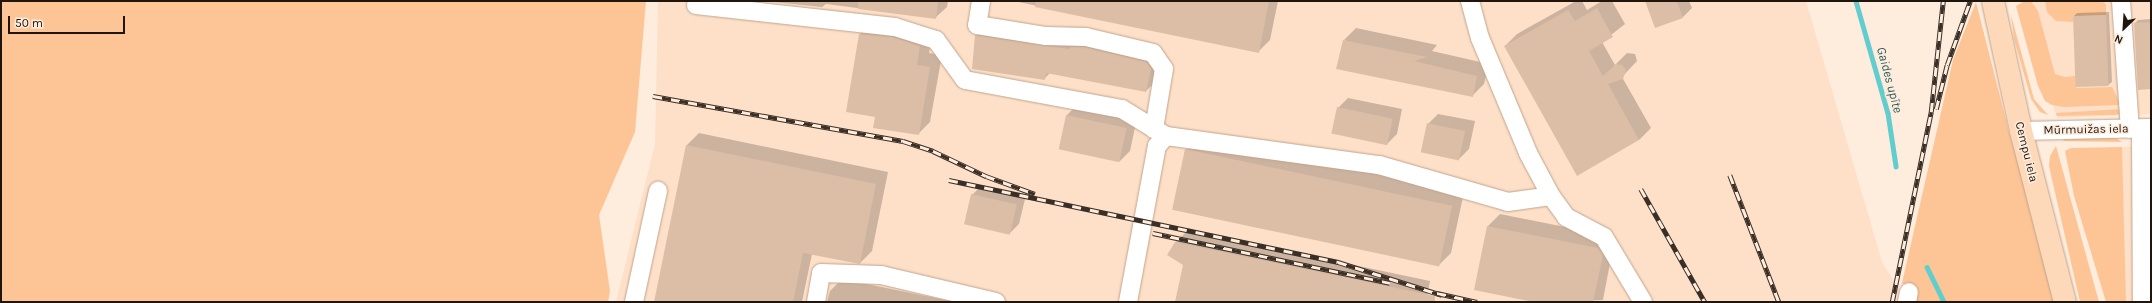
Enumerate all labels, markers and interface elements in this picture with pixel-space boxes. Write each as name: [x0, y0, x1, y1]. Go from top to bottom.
scale bar: [10, 8, 127, 34]
north arrow: [2104, 8, 2144, 48]
text: 50 m: [15, 16, 43, 30]
text: N: [2112, 32, 2125, 47]
water label: Gaides upīte: [1873, 45, 1905, 115]
street label: Cempu iela: [2012, 120, 2040, 184]
street label: Mūrmuižas iela: [2043, 122, 2129, 138]

